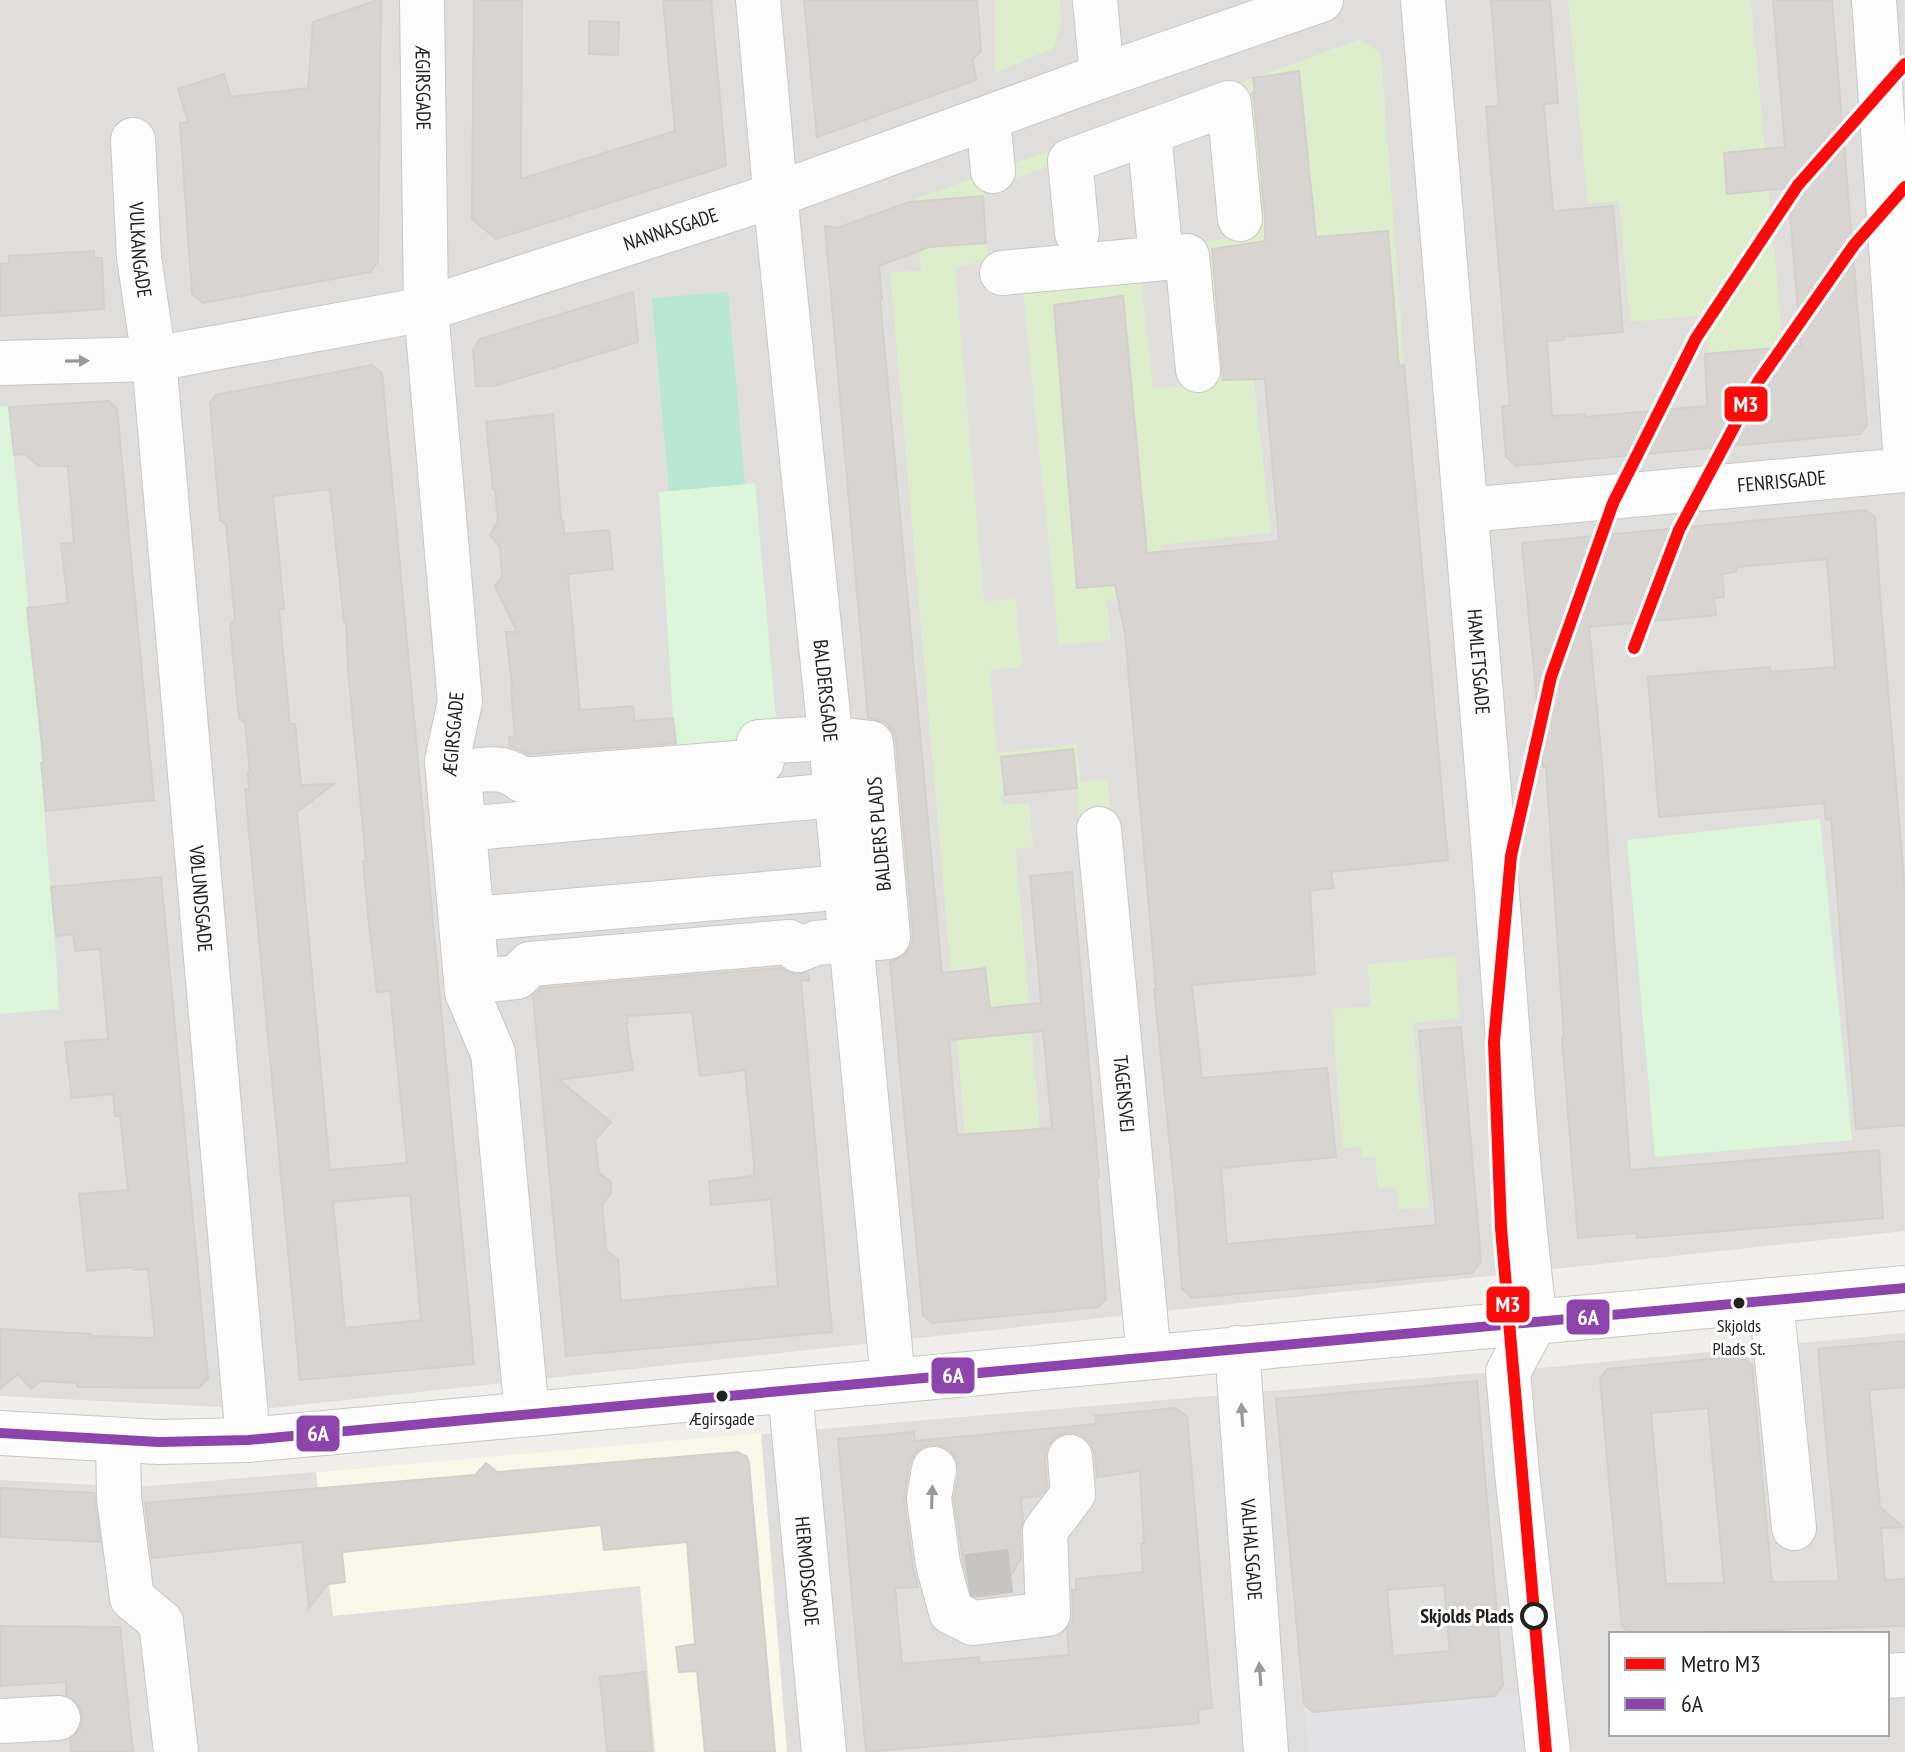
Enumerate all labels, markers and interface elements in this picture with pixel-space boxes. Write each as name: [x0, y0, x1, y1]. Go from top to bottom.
street label: ÆGIRSGADE: [410, 44, 437, 131]
street label: VULKANGADE: [123, 200, 158, 299]
street label: NANNASGADE: [620, 201, 721, 257]
one-way arrow: [65, 354, 90, 367]
line badge: M3: [1723, 385, 1769, 423]
text: M3: [1733, 390, 1759, 418]
street label: FENRISGADE: [1736, 464, 1827, 498]
street label: HAMLETSGADE: [1461, 608, 1496, 715]
street label: BALDERSGADE: [807, 638, 844, 743]
street label: ÆGIRSGADE: [436, 691, 470, 778]
street label: BALDERS PLADS: [861, 776, 897, 892]
street label: VØLUNDSGADE: [183, 843, 219, 953]
street label: TAGENSVEJ: [1107, 1054, 1141, 1134]
line badge: M3: [1485, 1285, 1531, 1324]
text: M3: [1495, 1290, 1521, 1318]
marker: Skjolds Plads St.: [1731, 1295, 1747, 1311]
line badge: 6A: [1565, 1298, 1611, 1336]
text: 6A: [1577, 1303, 1600, 1331]
place label: Skjolds Plads St.: [1712, 1314, 1766, 1360]
line badge: 6A: [930, 1356, 976, 1395]
text: 6A: [942, 1361, 965, 1389]
marker: Ægirsgade: [714, 1388, 730, 1404]
one-way arrow: [1235, 1402, 1248, 1427]
place label: Ægirsgade: [688, 1407, 755, 1430]
line badge: 6A: [295, 1414, 341, 1453]
text: 6A: [307, 1419, 330, 1447]
one-way arrow: [925, 1483, 938, 1509]
street label: VALHALSGADE: [1235, 1497, 1268, 1601]
street label: HERMODSGADE: [789, 1515, 825, 1627]
place label: Skjolds Plads: [1420, 1603, 1514, 1629]
marker: Skjolds Plads: [1521, 1603, 1547, 1629]
legend: [1609, 1632, 1889, 1736]
text: Metro M3: [1681, 1648, 1761, 1679]
one-way arrow: [1253, 1661, 1266, 1686]
text: 6A: [1681, 1688, 1704, 1719]

